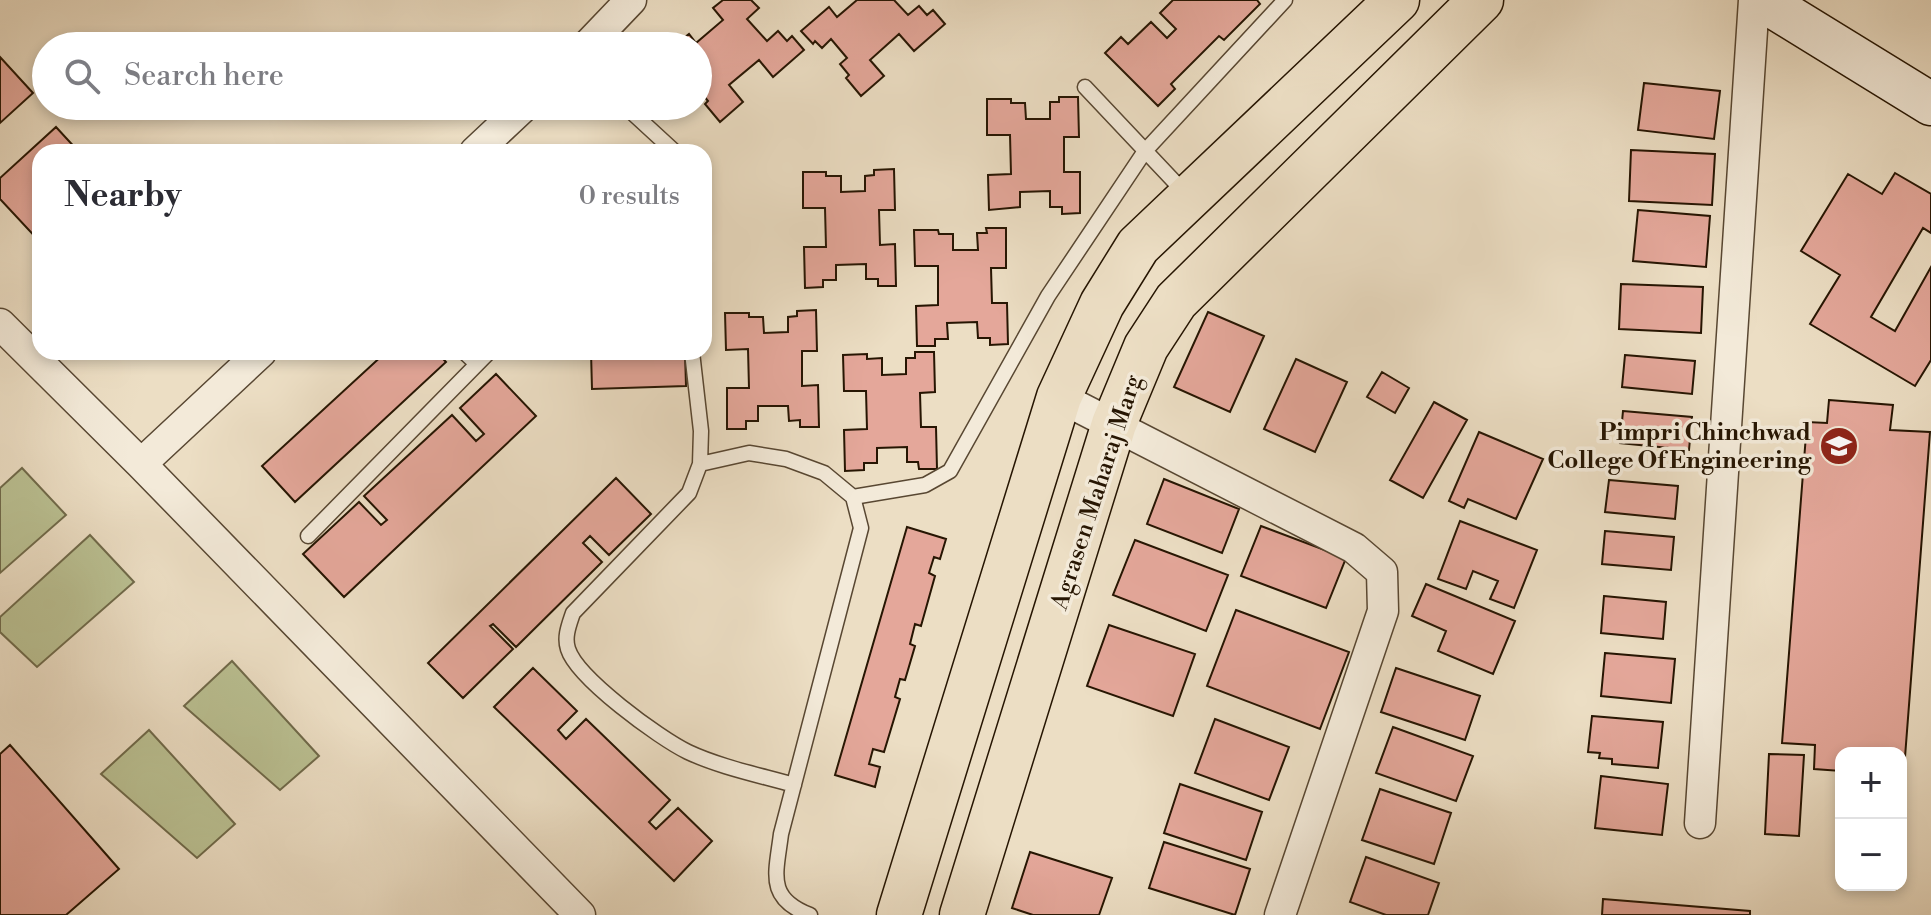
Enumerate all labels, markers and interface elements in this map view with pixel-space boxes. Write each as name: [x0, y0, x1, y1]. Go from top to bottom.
search box: [32, 32, 712, 120]
icon: search: [60, 54, 104, 98]
text: Search here: [124, 57, 284, 95]
text: Nearby: [64, 175, 182, 217]
text: 0 results: [579, 180, 680, 212]
street label: Agrasen Maharaj Marg: [1044, 370, 1149, 615]
place label: Pimpri Chinchwad College Of Engineering: [1547, 418, 1812, 476]
school or university icon: Pimpri Chinchwad College Of Engineering: [1818, 425, 1860, 467]
map controls: [1835, 747, 1907, 891]
button: +: [1835, 747, 1907, 819]
button: −: [1835, 819, 1907, 891]

